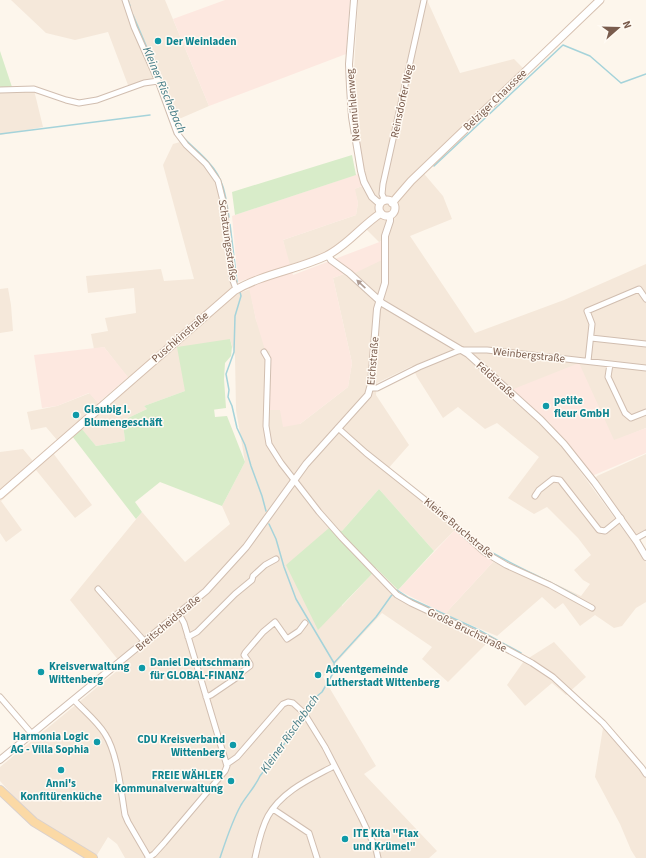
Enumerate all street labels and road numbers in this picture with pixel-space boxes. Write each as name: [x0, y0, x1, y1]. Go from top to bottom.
street label: Reinsdorfer Weg: [387, 62, 417, 139]
street label: Belziger Chaussee: [460, 65, 530, 134]
street label: Neumühlenweg: [342, 68, 364, 142]
street label: Schatzungsstraße: [215, 198, 241, 282]
street label: Puschkinstraße: [148, 308, 212, 366]
street label: Eichstraße: [363, 336, 383, 386]
street label: Weinbergstraße: [492, 344, 566, 366]
street label: Feldstraße: [473, 358, 519, 402]
street label: Kleine Bruchstraße: [421, 494, 498, 562]
street label: Breitscheidstraße: [132, 591, 204, 655]
street label: Große Bruchstraße: [425, 604, 510, 656]

